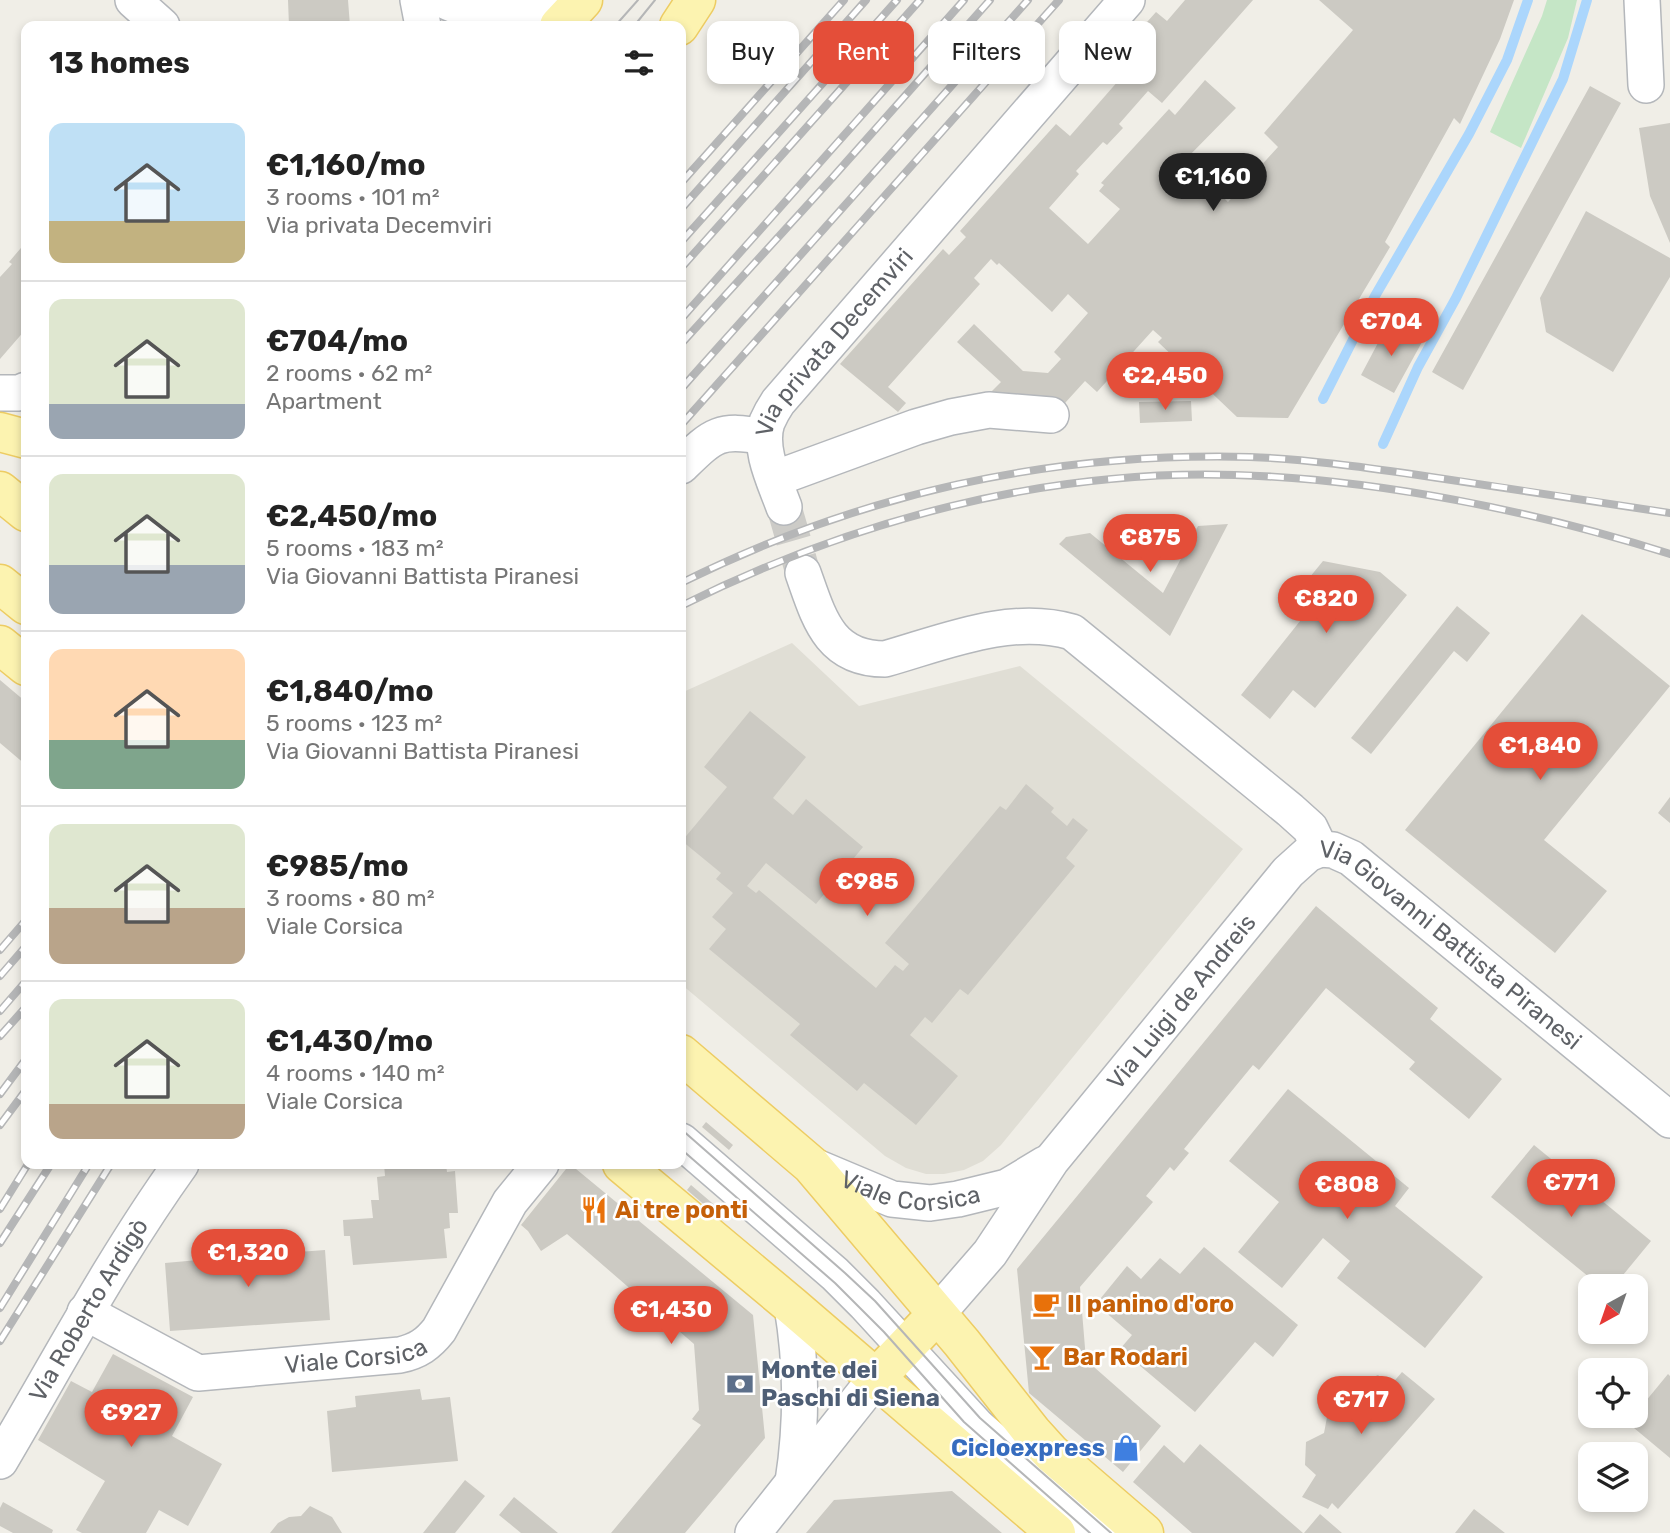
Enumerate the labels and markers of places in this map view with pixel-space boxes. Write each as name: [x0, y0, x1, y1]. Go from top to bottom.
pin: €1,160: [1156, 154, 1270, 213]
pin: €704: [1350, 298, 1432, 358]
pin: €2,450: [1108, 352, 1222, 412]
pin: €875: [1109, 514, 1191, 574]
pin: €820: [1285, 576, 1367, 635]
pin: €1,840: [1483, 722, 1597, 782]
pin: €985: [826, 858, 908, 918]
pin: €771: [1530, 1160, 1612, 1219]
pin: €808: [1306, 1162, 1388, 1221]
restaurant icon: Ai tre ponti: [579, 1195, 609, 1225]
place label: Ai tre ponti: [615, 1196, 748, 1224]
pin: €1,320: [191, 1230, 305, 1289]
pin: €1,430: [614, 1286, 728, 1346]
cafe icon: Il panino d'oro: [1031, 1289, 1061, 1319]
place label: Il panino d'oro: [1067, 1290, 1234, 1318]
bar icon: Bar Rodari: [1027, 1342, 1057, 1372]
place label: Bar Rodari: [1063, 1343, 1188, 1371]
place label: Monte dei Paschi di Siena: [761, 1356, 940, 1412]
bank icon: Monte dei Paschi di Siena: [725, 1369, 755, 1399]
pin: €717: [1320, 1376, 1402, 1436]
pin: €927: [90, 1390, 172, 1449]
shop icon: Cicloexpress: [1111, 1433, 1141, 1463]
place label: Cicloexpress: [951, 1434, 1105, 1462]

